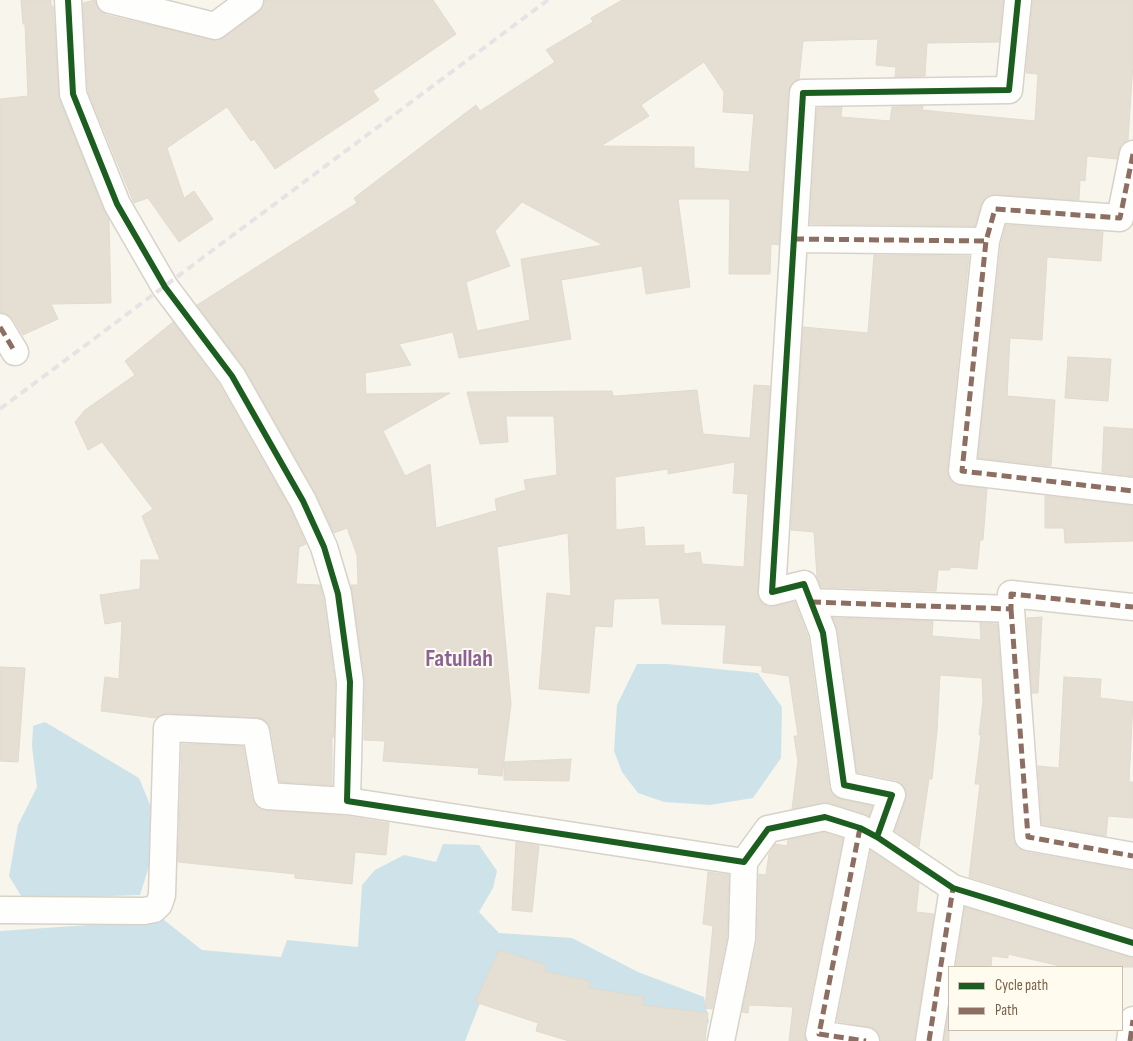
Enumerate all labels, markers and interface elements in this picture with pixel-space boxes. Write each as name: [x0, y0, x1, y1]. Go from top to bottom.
district label: Fatullah: [425, 646, 493, 674]
legend: [948, 966, 1123, 1031]
text: Cycle path: [995, 976, 1048, 995]
text: Path: [995, 1001, 1018, 1020]

